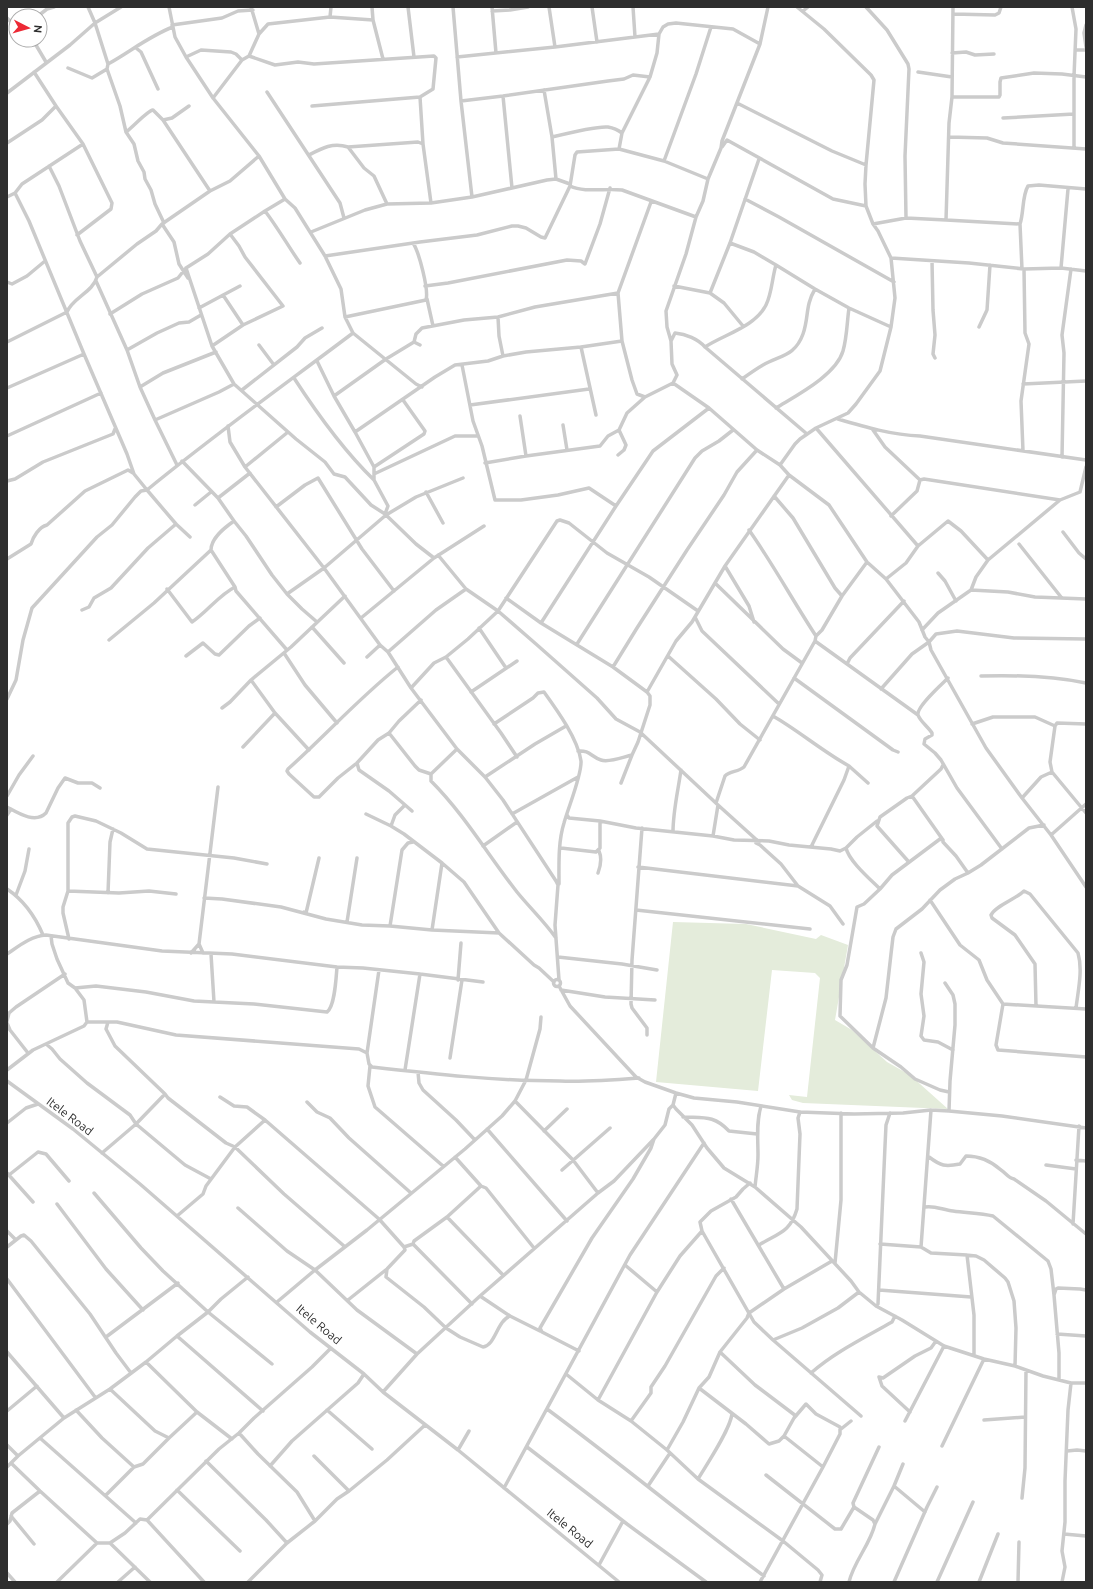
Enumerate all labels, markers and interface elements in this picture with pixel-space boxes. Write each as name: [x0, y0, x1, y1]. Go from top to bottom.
north arrow: [8, 8, 48, 48]
text: N: [32, 24, 44, 34]
street label: Itele Road: [44, 1094, 96, 1138]
street label: Itele Road: [294, 1301, 344, 1347]
street label: Itele Road: [545, 1506, 595, 1550]

